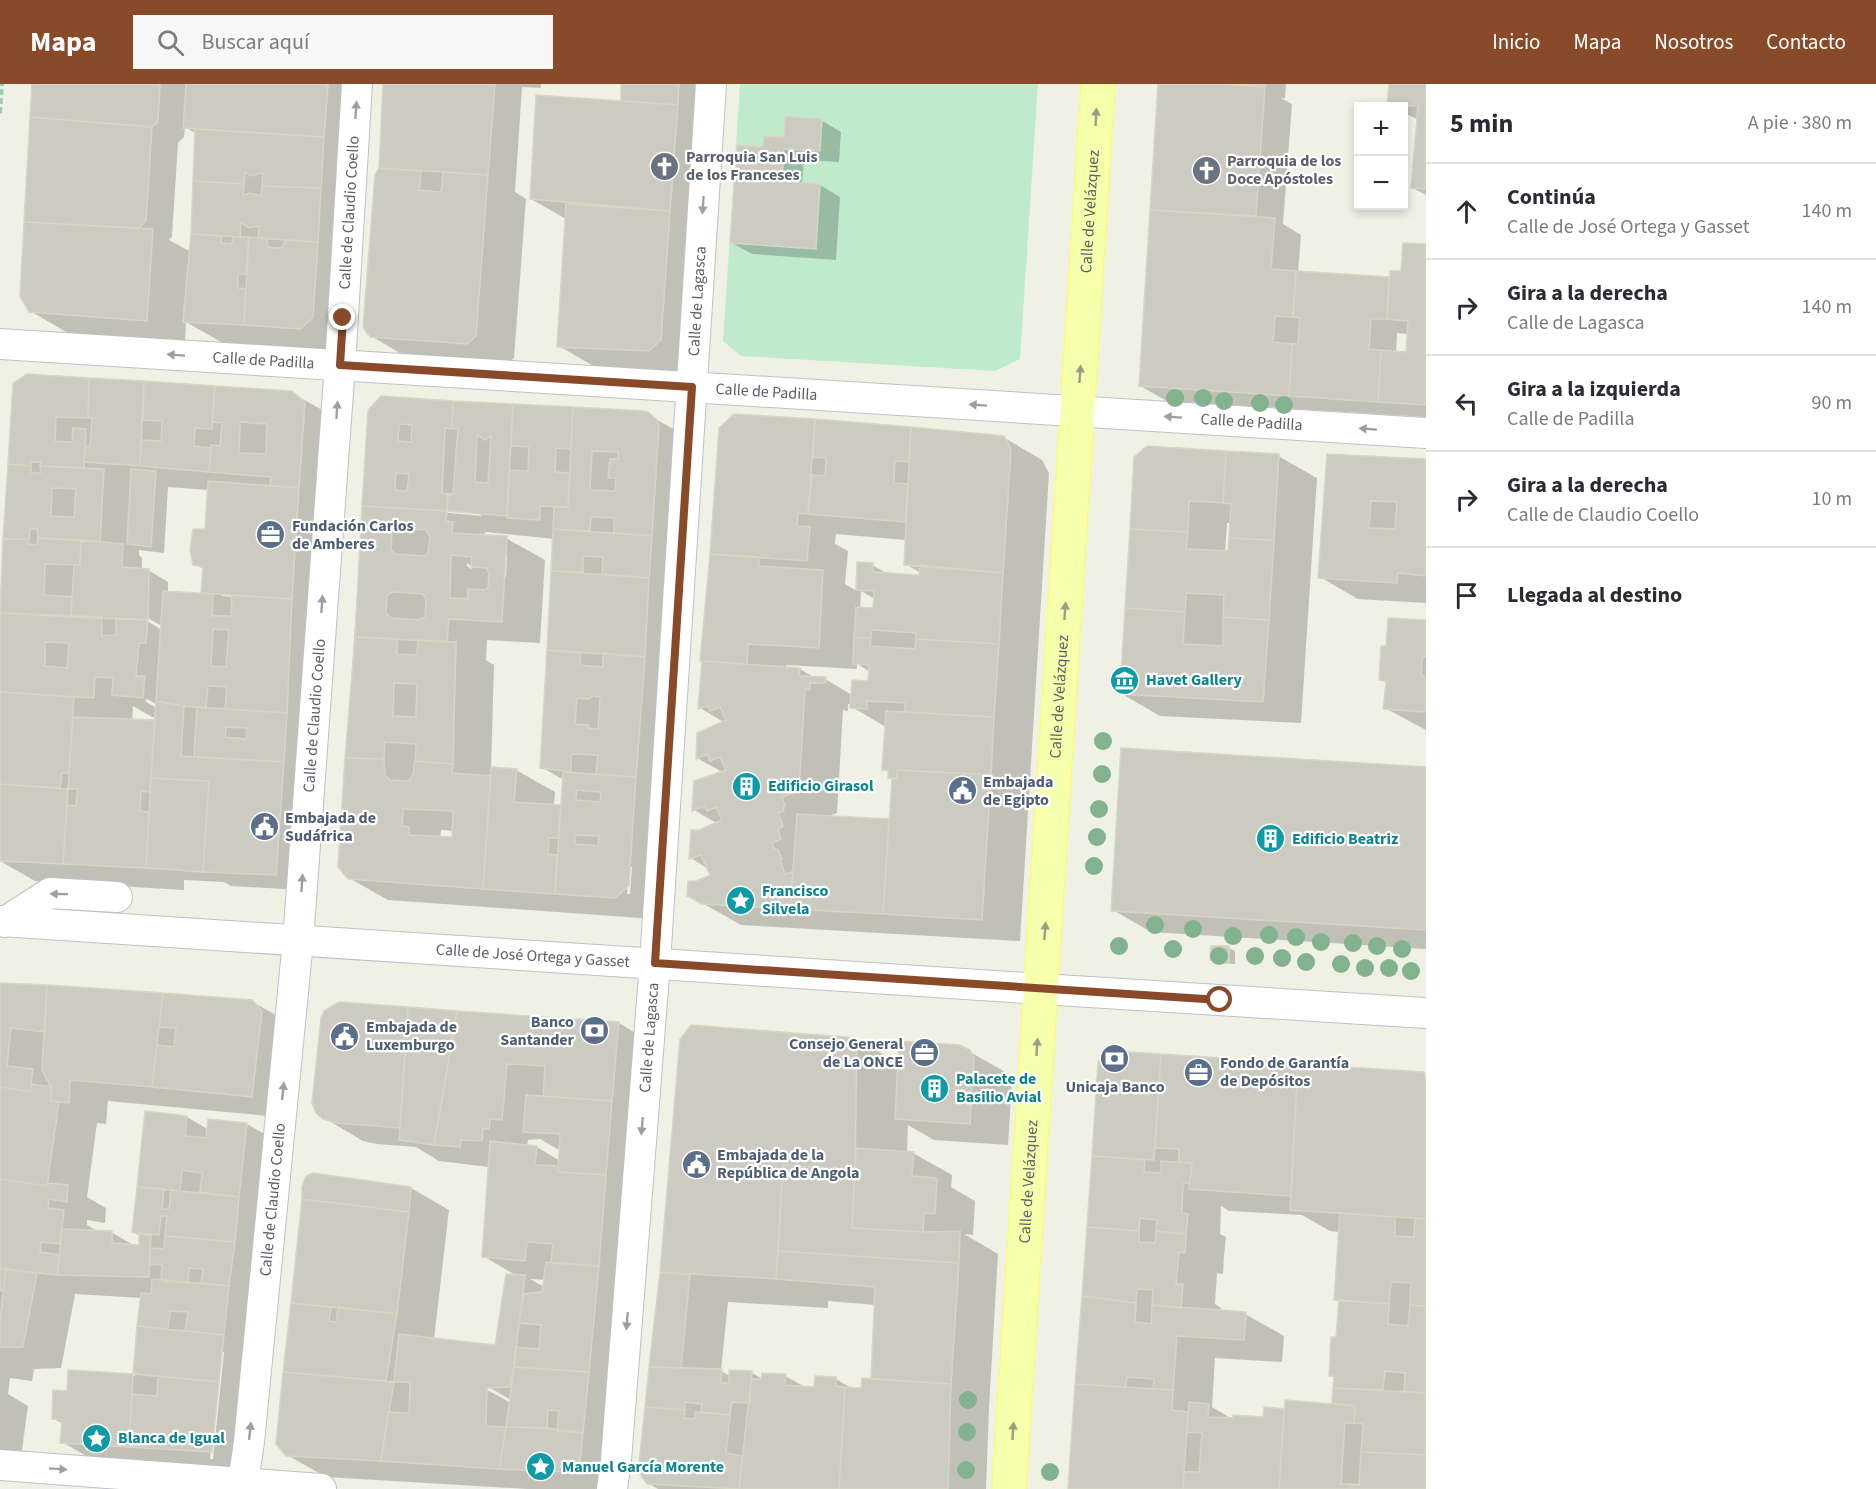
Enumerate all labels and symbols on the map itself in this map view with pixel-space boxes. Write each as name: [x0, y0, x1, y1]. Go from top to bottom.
one-way arrow: [351, 101, 360, 120]
one-way arrow: [1092, 107, 1101, 126]
street label: Calle de Claudio Coello: [334, 135, 365, 290]
place label: Parroquia San Luis de los Franceses: [686, 146, 818, 186]
street label: Calle de Velázquez: [1075, 149, 1105, 274]
church icon: Parroquia San Luis de los Franceses: [649, 150, 681, 182]
place label: Parroquia de los Doce Apóstoles: [1227, 150, 1341, 190]
church icon: Parroquia de los Doce Apóstoles: [1190, 154, 1222, 186]
one-way arrow: [699, 196, 708, 215]
street label: Calle de Lagasca: [683, 245, 712, 357]
route end: [329, 304, 355, 330]
street label: Calle de Padilla: [212, 346, 315, 375]
one-way arrow: [166, 350, 185, 359]
one-way arrow: [1075, 365, 1084, 384]
street label: Calle de Padilla: [715, 378, 818, 406]
one-way arrow: [332, 400, 342, 419]
one-way arrow: [969, 400, 988, 410]
street label: Calle de Padilla: [1200, 408, 1303, 436]
one-way arrow: [1163, 412, 1182, 422]
one-way arrow: [1358, 425, 1377, 434]
place label: Fundación Carlos de Amberes: [292, 515, 414, 555]
office icon: Fundación Carlos de Amberes: [255, 519, 287, 551]
one-way arrow: [318, 595, 327, 614]
one-way arrow: [1060, 601, 1069, 620]
street label: Calle de Velázquez: [1044, 634, 1074, 759]
street label: Calle de Claudio Coello: [298, 638, 331, 793]
museum icon: Havet Gallery: [1109, 664, 1141, 696]
place label: Havet Gallery: [1146, 669, 1242, 691]
building icon: Edificio Girasol: [731, 770, 763, 802]
place label: Embajada de Egipto: [983, 771, 1053, 811]
place label: Edificio Girasol: [768, 775, 874, 797]
public building icon: Embajada de Egipto: [946, 775, 978, 807]
place label: Embajada de Sudáfrica: [285, 807, 376, 847]
public building icon: Embajada de Sudáfrica: [248, 811, 280, 843]
building icon: Edificio Beatriz: [1255, 823, 1287, 855]
place label: Edificio Beatriz: [1292, 828, 1398, 850]
one-way arrow: [297, 873, 307, 892]
place label: Francisco Silvela: [762, 880, 829, 920]
place icon: Francisco Silvela: [725, 884, 757, 916]
one-way arrow: [49, 889, 68, 899]
one-way arrow: [1040, 922, 1049, 941]
street label: Calle de José Ortega y Gasset: [435, 938, 631, 973]
street label: Calle de Lagasca: [634, 982, 664, 1093]
route start: [1206, 986, 1232, 1012]
place label: Banco Santander: [500, 1011, 575, 1051]
bank icon: Banco Santander: [579, 1015, 611, 1047]
place label: Embajada de Luxemburgo: [366, 1016, 457, 1056]
public building icon: Embajada de Luxemburgo: [329, 1020, 361, 1052]
place label: Consejo General de La ONCE: [789, 1033, 903, 1073]
office icon: Consejo General de La ONCE: [908, 1037, 940, 1069]
one-way arrow: [1033, 1038, 1042, 1057]
bank icon: Unicaja Banco: [1099, 1043, 1131, 1075]
place label: Fondo de Garantía de Depósitos: [1220, 1052, 1349, 1092]
office icon: Fondo de Garantía de Depósitos: [1183, 1056, 1215, 1088]
place label: Palacete de Basilio Avial: [956, 1068, 1042, 1108]
building icon: Palacete de Basilio Avial: [919, 1072, 951, 1104]
place label: Unicaja Banco: [1065, 1076, 1165, 1098]
one-way arrow: [278, 1081, 288, 1100]
one-way arrow: [637, 1117, 647, 1136]
street label: Calle de Velázquez: [1014, 1119, 1043, 1244]
street label: Calle de Claudio Coello: [254, 1122, 291, 1277]
place label: Embajada de la República de Angola: [717, 1144, 859, 1184]
public building icon: Embajada de la República de Angola: [680, 1148, 712, 1180]
one-way arrow: [622, 1311, 632, 1330]
one-way arrow: [245, 1421, 255, 1440]
one-way arrow: [1009, 1421, 1018, 1440]
place icon: Blanca de Igual: [81, 1422, 113, 1454]
place label: Blanca de Igual: [118, 1427, 225, 1449]
place icon: Manuel García Morente: [525, 1451, 557, 1483]
place label: Manuel García Morente: [562, 1456, 724, 1478]
one-way arrow: [49, 1465, 68, 1474]

